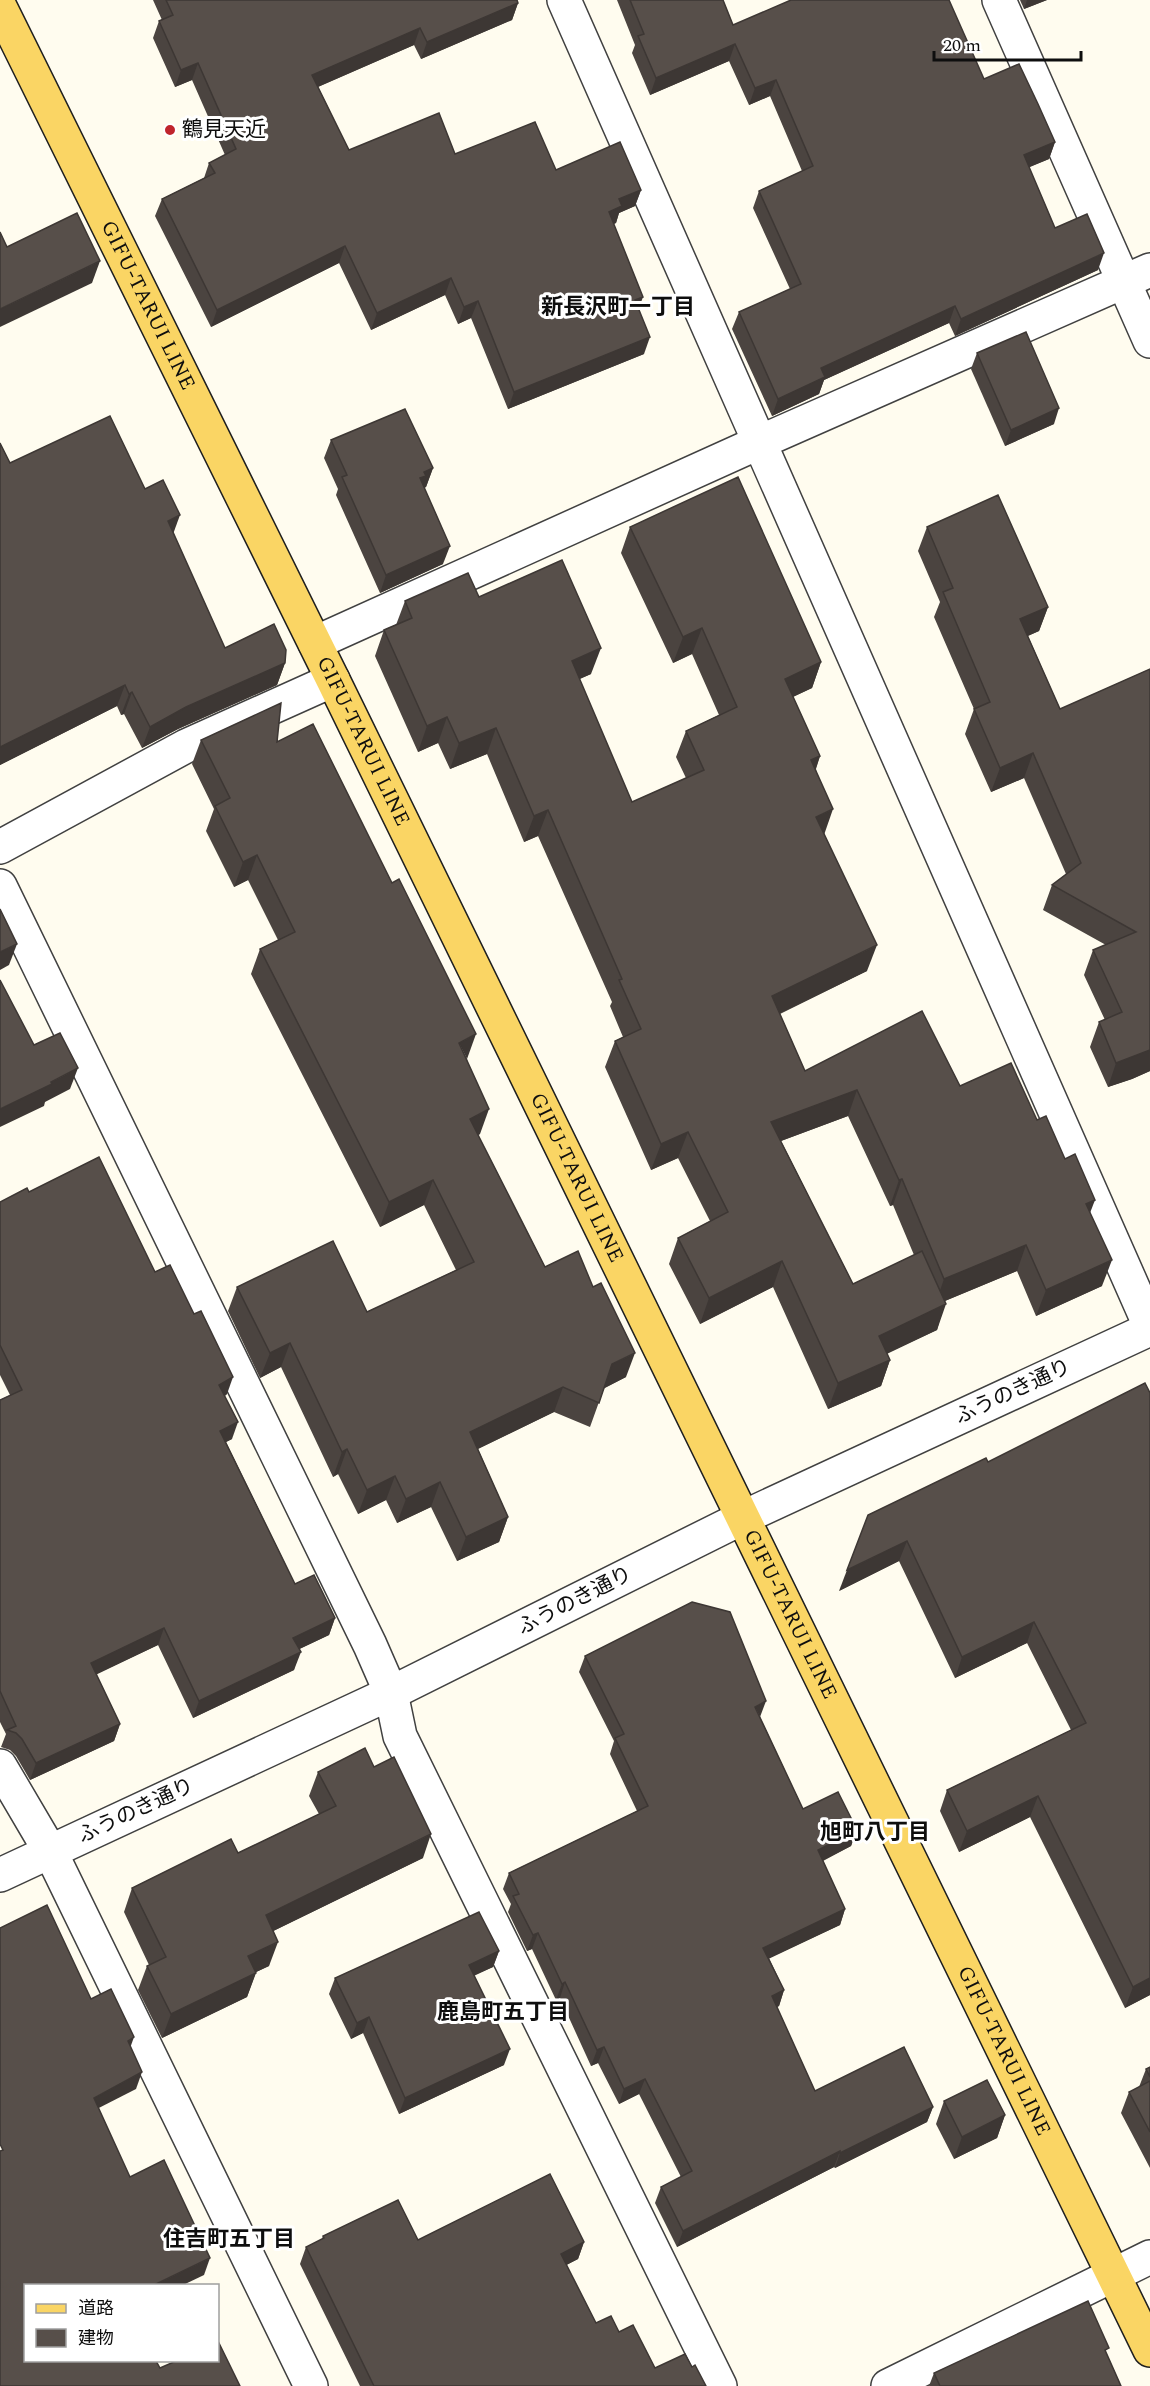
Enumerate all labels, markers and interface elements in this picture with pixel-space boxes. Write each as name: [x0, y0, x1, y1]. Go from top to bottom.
scale bar: [934, 24, 1081, 62]
text: 20 m: [943, 32, 981, 59]
place label: 鶴見天近: [182, 114, 266, 146]
marker: 鶴見天近: [163, 123, 177, 137]
street label: GIFU-TARUI LINE: [92, 215, 203, 396]
district label: 新長沢町一丁目: [541, 291, 695, 324]
street label: GIFU-TARUI LINE: [308, 651, 418, 832]
street label: GIFU-TARUI LINE: [521, 1087, 632, 1268]
street label: ふうのき通り: [949, 1351, 1077, 1433]
street label: GIFU-TARUI LINE: [735, 1524, 845, 1705]
street label: ふうのき通り: [512, 1558, 638, 1644]
street label: ふうのき通り: [72, 1770, 200, 1852]
district label: 旭町八丁目: [820, 1816, 930, 1849]
street label: GIFU-TARUI LINE: [948, 1960, 1059, 2141]
district label: 鹿島町五丁目: [437, 1996, 569, 2029]
district label: 住吉町五丁目: [163, 2223, 295, 2256]
legend: [24, 2284, 219, 2362]
text: 道路: [78, 2295, 114, 2322]
text: 建物: [78, 2325, 114, 2352]

